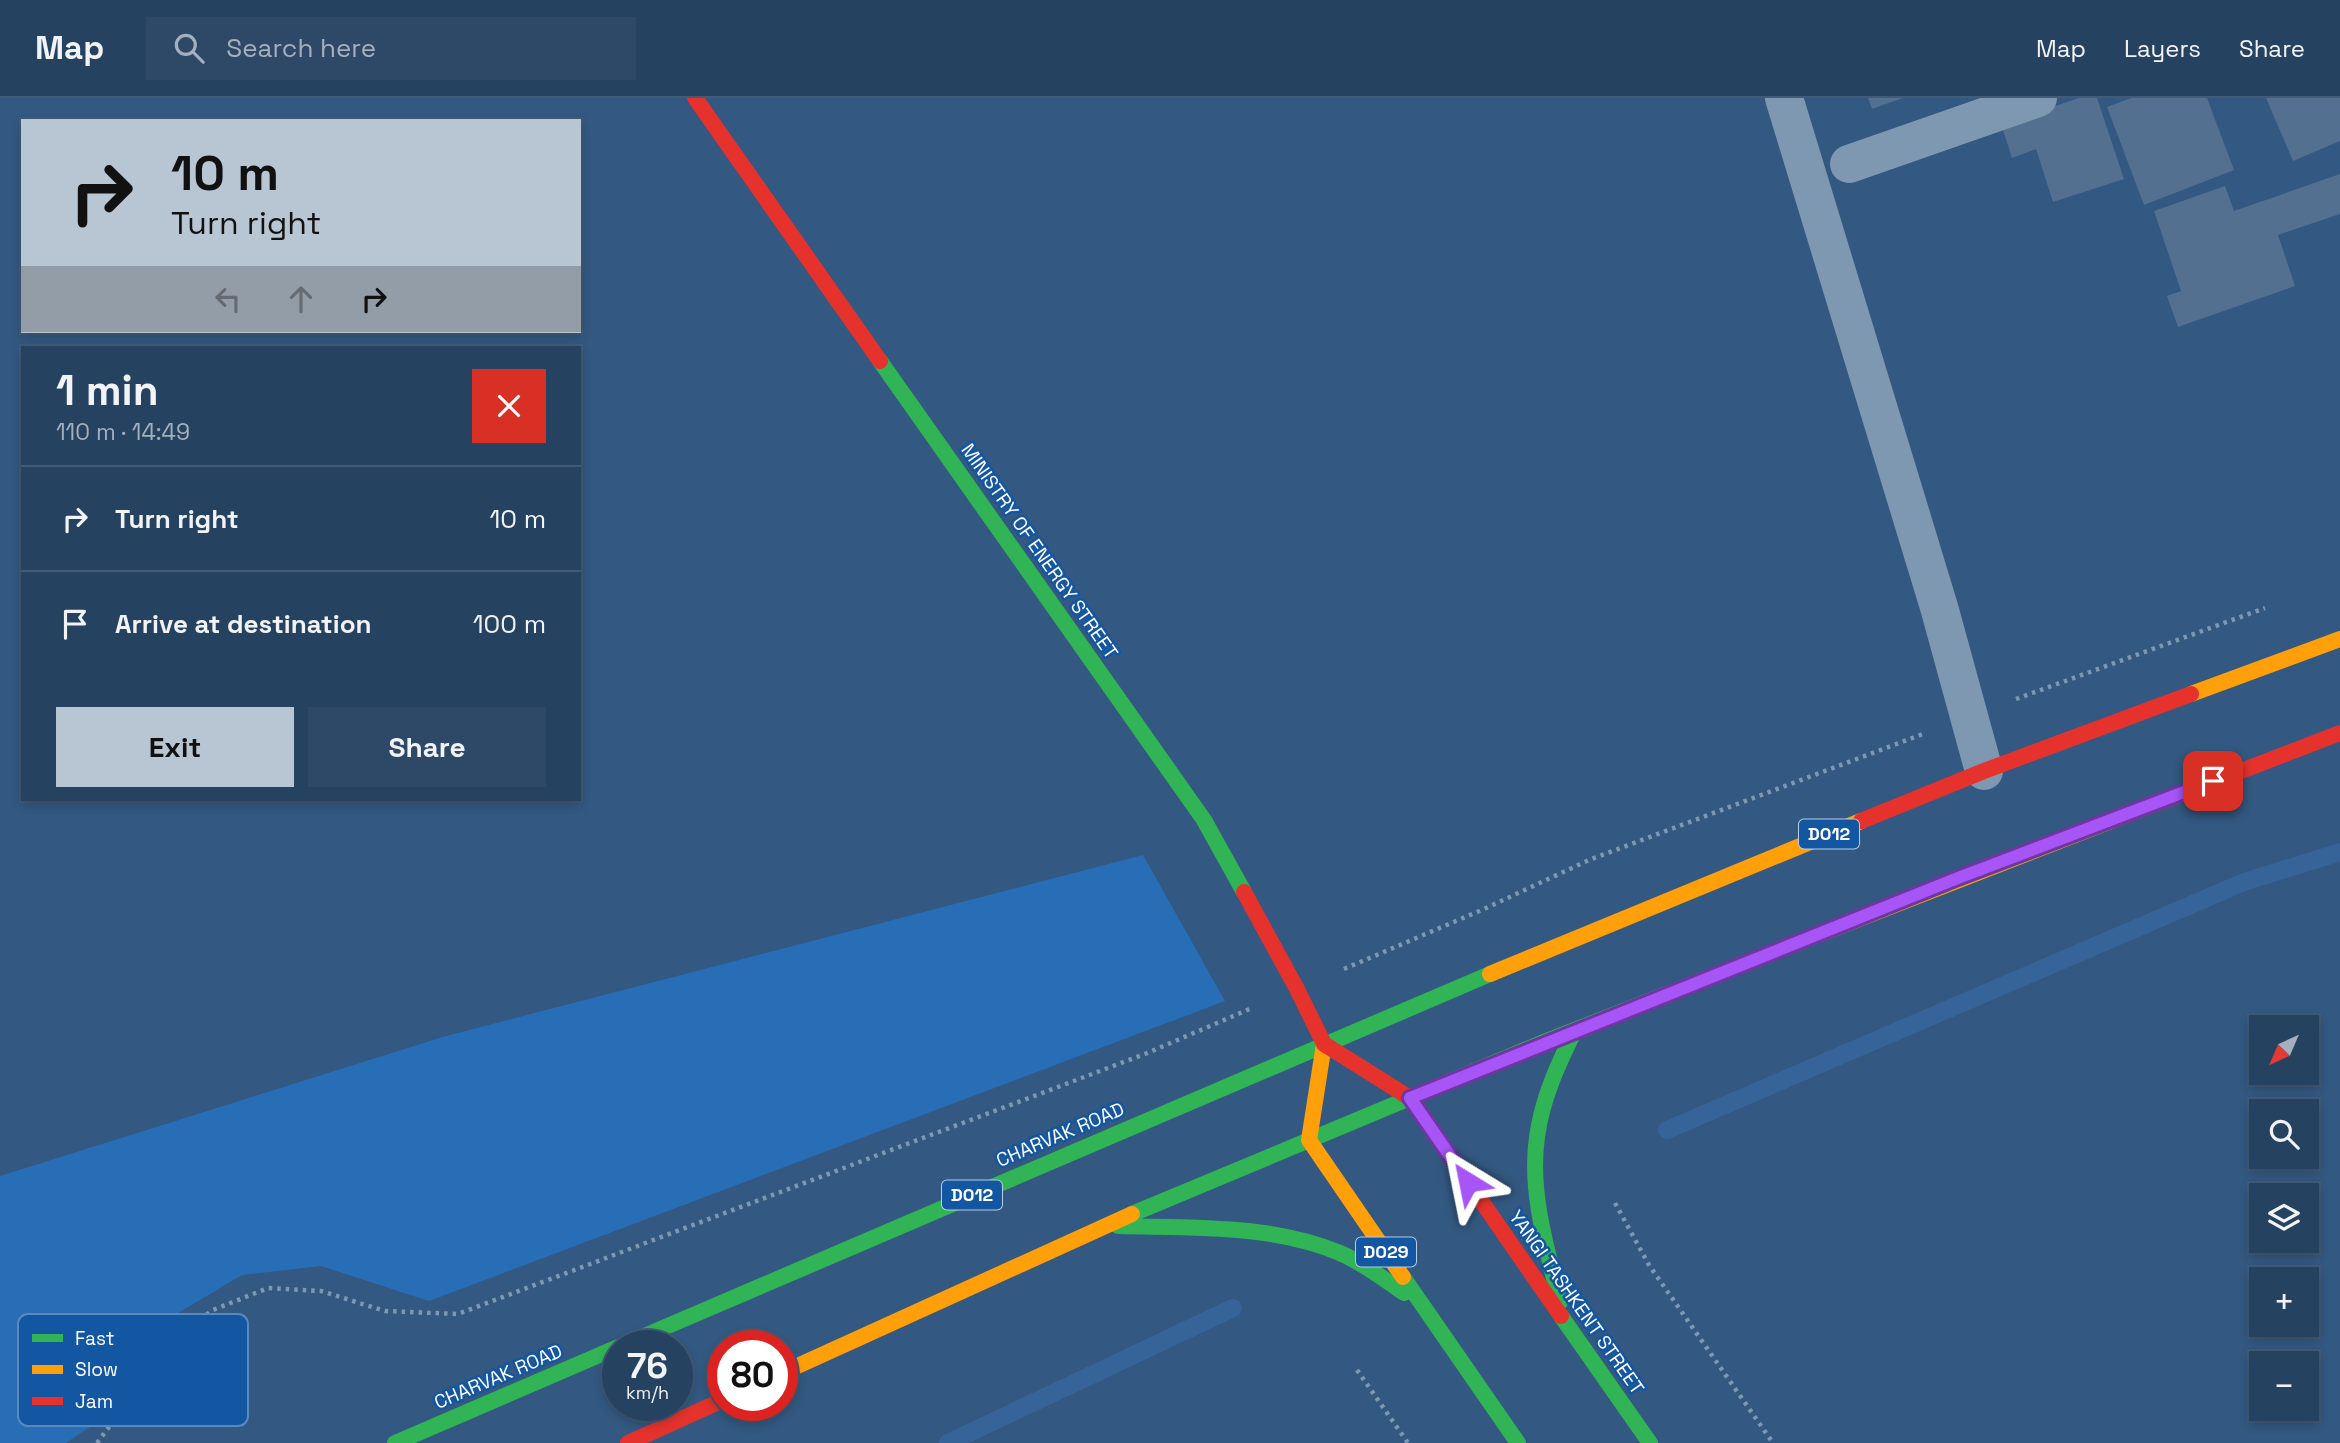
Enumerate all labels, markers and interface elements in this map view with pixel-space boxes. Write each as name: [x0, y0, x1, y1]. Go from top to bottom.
search box: [146, 17, 636, 80]
text: Map: [35, 27, 104, 69]
icon: search: [170, 29, 208, 67]
text: Search here: [226, 31, 376, 65]
text: Map: [2036, 33, 2086, 64]
text: Layers: [2124, 33, 2201, 64]
text: Share: [2239, 33, 2305, 64]
text: 10 m: [171, 142, 279, 204]
icon: right: [56, 147, 147, 238]
text: Turn right: [171, 203, 321, 243]
icon: left: [209, 280, 247, 318]
icon: ahead: [282, 280, 320, 318]
icon: right: [355, 280, 393, 318]
text: 1 min: [56, 364, 159, 417]
button: close: [472, 369, 546, 443]
text: 110 m · 14:49: [56, 417, 190, 447]
street label: MINISTRY OF ENERGY STREET: [956, 439, 1124, 664]
icon: right: [56, 500, 94, 538]
text: Turn right: [115, 502, 239, 536]
text: 10 m: [489, 502, 546, 536]
icon: arrive: [56, 605, 94, 643]
text: Arrive at destination: [115, 607, 372, 641]
text: 100 m: [473, 607, 546, 641]
button: Exit: [56, 707, 294, 787]
button: Share: [308, 707, 546, 787]
pin: [2183, 751, 2243, 811]
icon: arrive: [2194, 762, 2232, 800]
road number: D012: [1799, 820, 1859, 848]
north arrow: [2249, 1015, 2319, 1085]
map controls: [2249, 1015, 2319, 1421]
street label: CHARVAK ROAD: [992, 1096, 1128, 1173]
button: search: [2249, 1099, 2319, 1169]
position arrow: [1431, 1145, 1505, 1219]
road number: D012: [942, 1180, 1002, 1210]
button: layers: [2249, 1183, 2319, 1253]
street label: YANGI TASHKENT STREET: [1503, 1205, 1650, 1399]
road number: D029: [1356, 1238, 1416, 1266]
button: +: [2249, 1267, 2319, 1337]
legend: [18, 1314, 248, 1426]
text: Fast: [75, 1326, 115, 1351]
speed limit sign: 80: [707, 1330, 798, 1421]
street label: CHARVAK ROAD: [430, 1338, 566, 1415]
text: 76: [627, 1344, 668, 1388]
button: −: [2249, 1351, 2319, 1421]
text: Slow: [75, 1357, 118, 1382]
text: km/h: [626, 1381, 669, 1404]
text: Jam: [75, 1389, 113, 1414]

